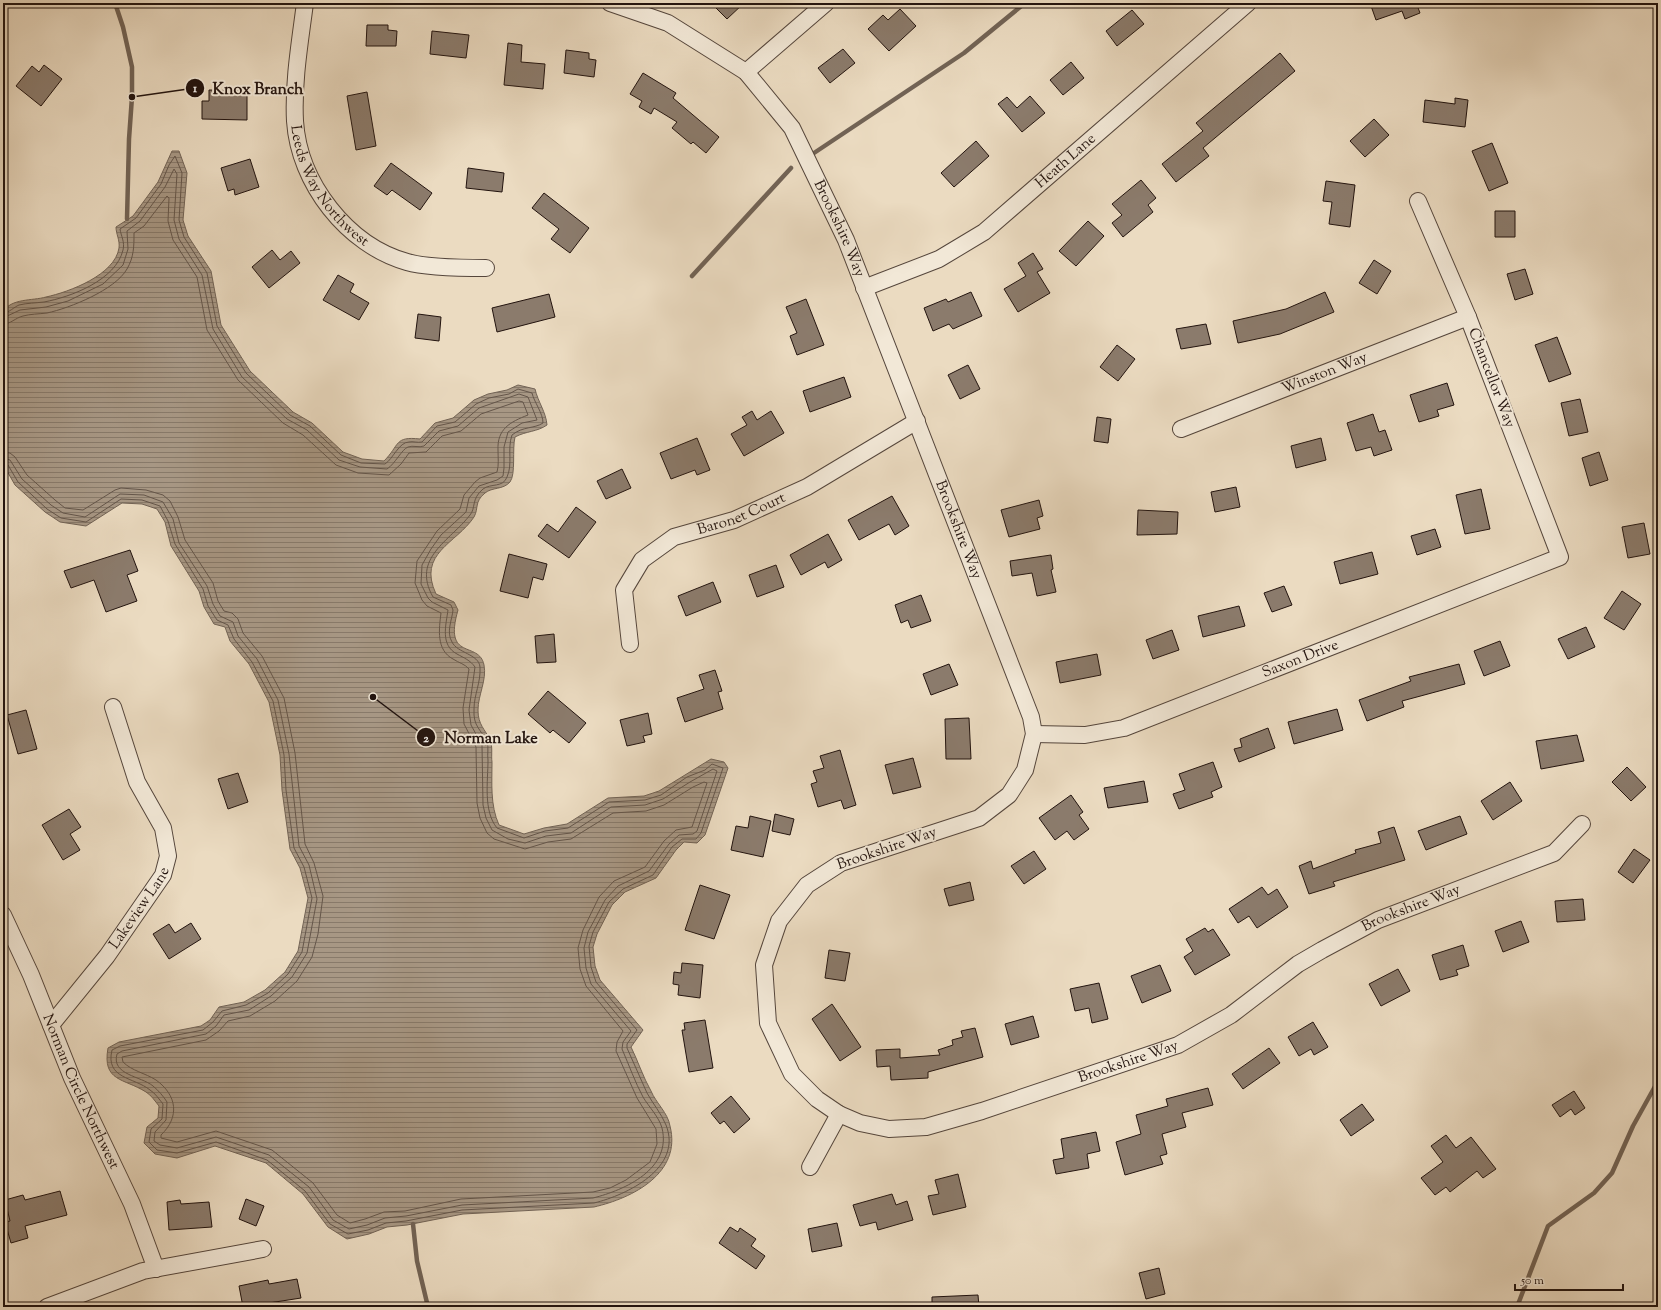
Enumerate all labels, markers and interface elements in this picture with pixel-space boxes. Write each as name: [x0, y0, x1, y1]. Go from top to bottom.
callout: Knox Branch: [185, 74, 312, 102]
text: Knox Branch: [213, 79, 304, 102]
text: 1: [192, 80, 198, 98]
street label: Leeds Way Northwest: [285, 124, 373, 252]
street label: Heath Lane: [1031, 129, 1101, 193]
street label: Brookshire Way: [808, 176, 870, 281]
street label: Chancellor Way: [1462, 325, 1520, 431]
street label: Winston Way: [1279, 347, 1371, 399]
street label: Brookshire Way: [930, 477, 987, 583]
street label: Baronet Court: [695, 488, 789, 540]
street label: Saxon Drive: [1259, 634, 1342, 683]
callout: Norman Lake: [416, 723, 546, 751]
text: Norman Lake: [444, 728, 538, 751]
text: 2: [423, 730, 429, 748]
street label: Brookshire Way: [834, 822, 940, 876]
street label: Lakeview Lane: [104, 865, 175, 953]
street label: Brookshire Way: [1358, 879, 1464, 937]
street label: Norman Circle Northwest: [37, 1011, 124, 1173]
street label: Brookshire Way: [1075, 1035, 1182, 1088]
scale bar: [1515, 1266, 1623, 1292]
text: 50 m: [1520, 1272, 1544, 1290]

